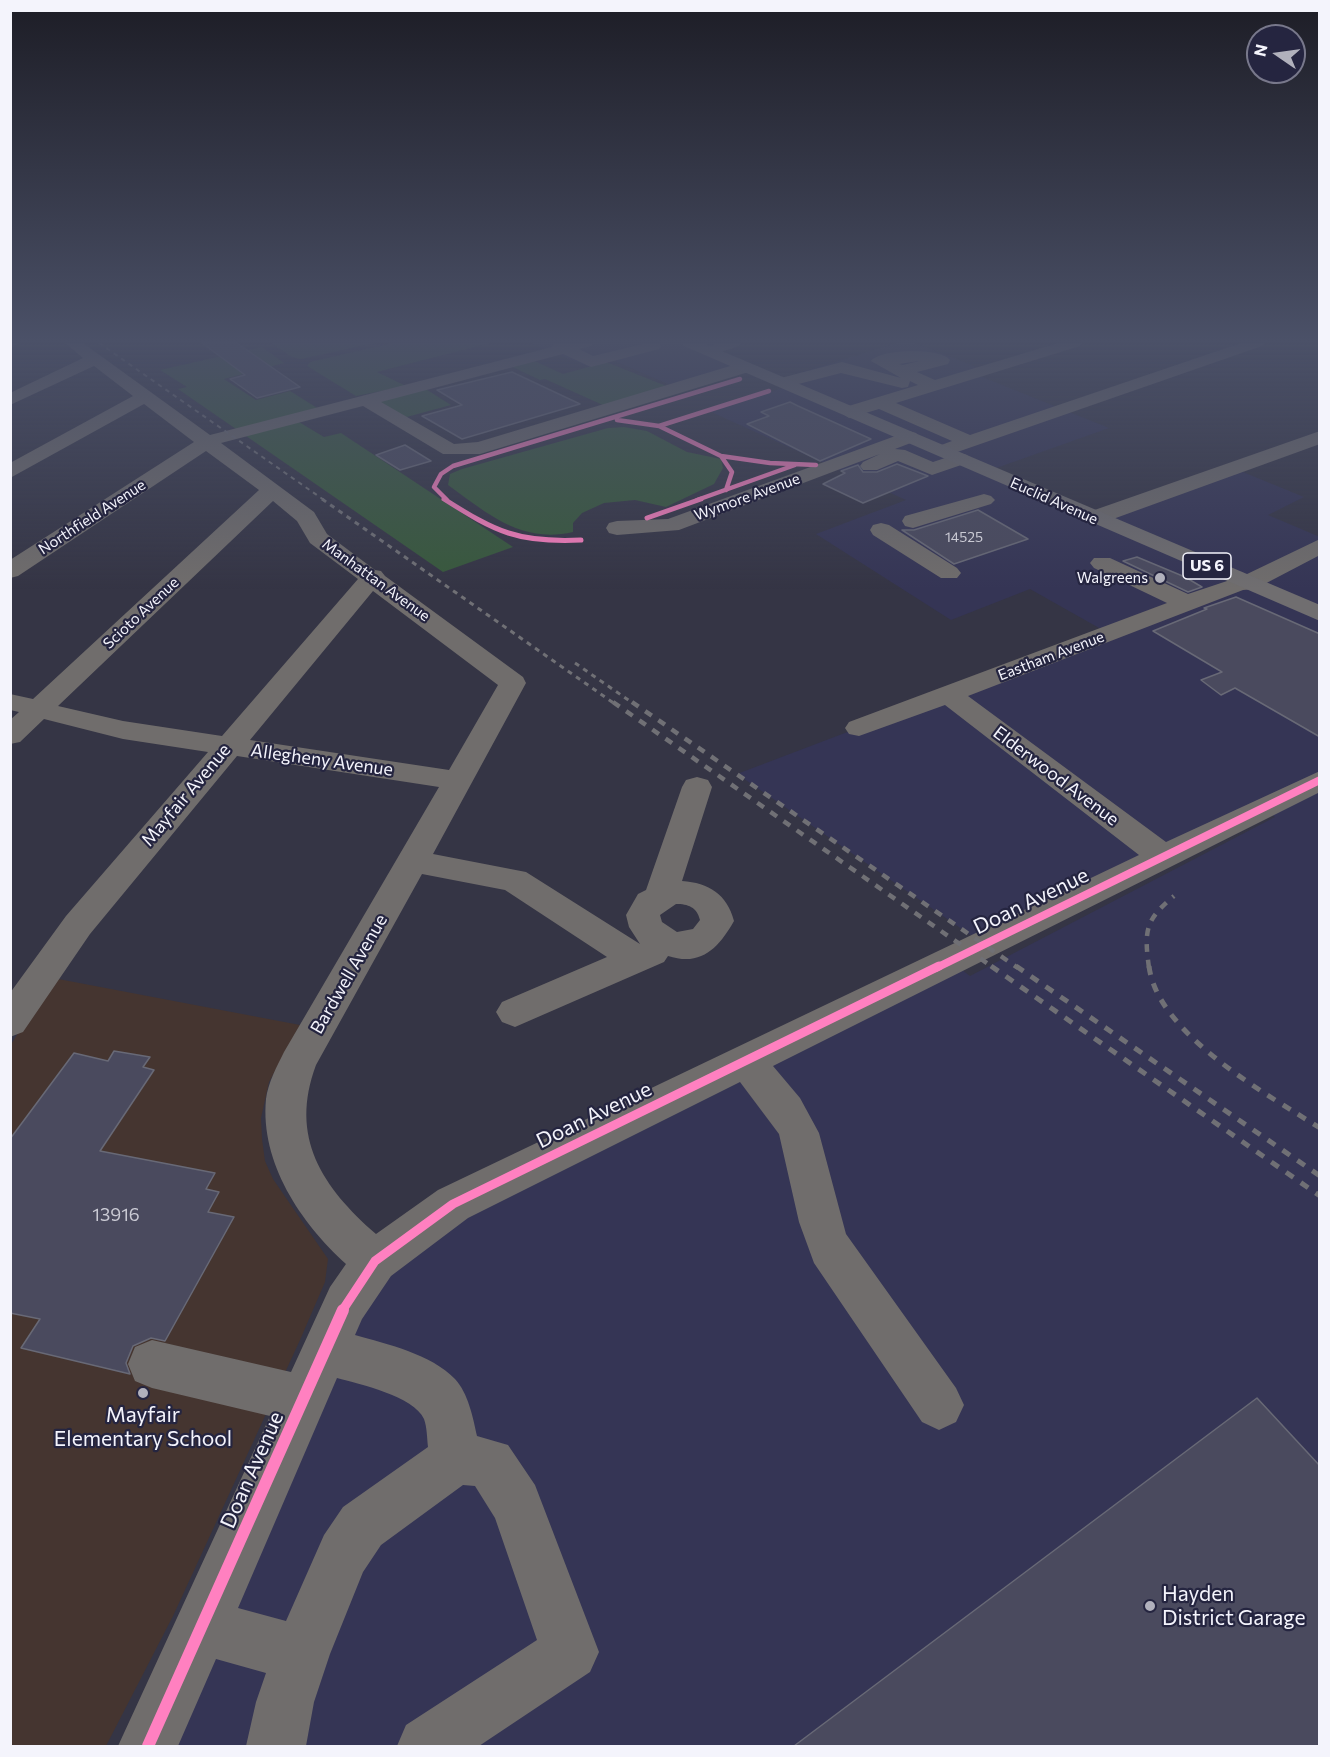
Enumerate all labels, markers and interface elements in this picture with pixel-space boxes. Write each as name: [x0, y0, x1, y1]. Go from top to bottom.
north arrow: [1246, 24, 1306, 84]
text: N: [1249, 42, 1271, 58]
street label: Wymore Avenue: [692, 470, 802, 524]
street label: Euclid Avenue: [1007, 474, 1101, 528]
street label: Northfield Avenue: [35, 476, 149, 558]
house number: 14525: [945, 529, 983, 545]
street label: Manhattan Avenue: [319, 535, 433, 625]
road number: US 6: [1183, 553, 1231, 579]
place label: Walgreens: [1077, 569, 1148, 587]
marker: Walgreens: [1153, 571, 1167, 585]
street label: Scioto Avenue: [99, 573, 183, 653]
street label: Eastham Avenue: [995, 628, 1107, 684]
street label: Elderwood Avenue: [989, 722, 1123, 830]
street label: Mayfair Avenue: [137, 739, 235, 851]
street label: Allegheny Avenue: [249, 739, 395, 781]
street label: Doan Avenue: [969, 862, 1093, 940]
street label: Bardwell Avenue: [306, 910, 392, 1038]
street label: Doan Avenue: [532, 1076, 656, 1154]
house number: 13916: [92, 1204, 140, 1226]
marker: Mayfair Elementary School: [136, 1386, 150, 1400]
place label: Mayfair Elementary School: [54, 1402, 232, 1452]
street label: Doan Avenue: [215, 1408, 289, 1532]
place label: Hayden District Garage: [1162, 1581, 1306, 1631]
marker: Hayden District Garage: [1143, 1599, 1157, 1613]

